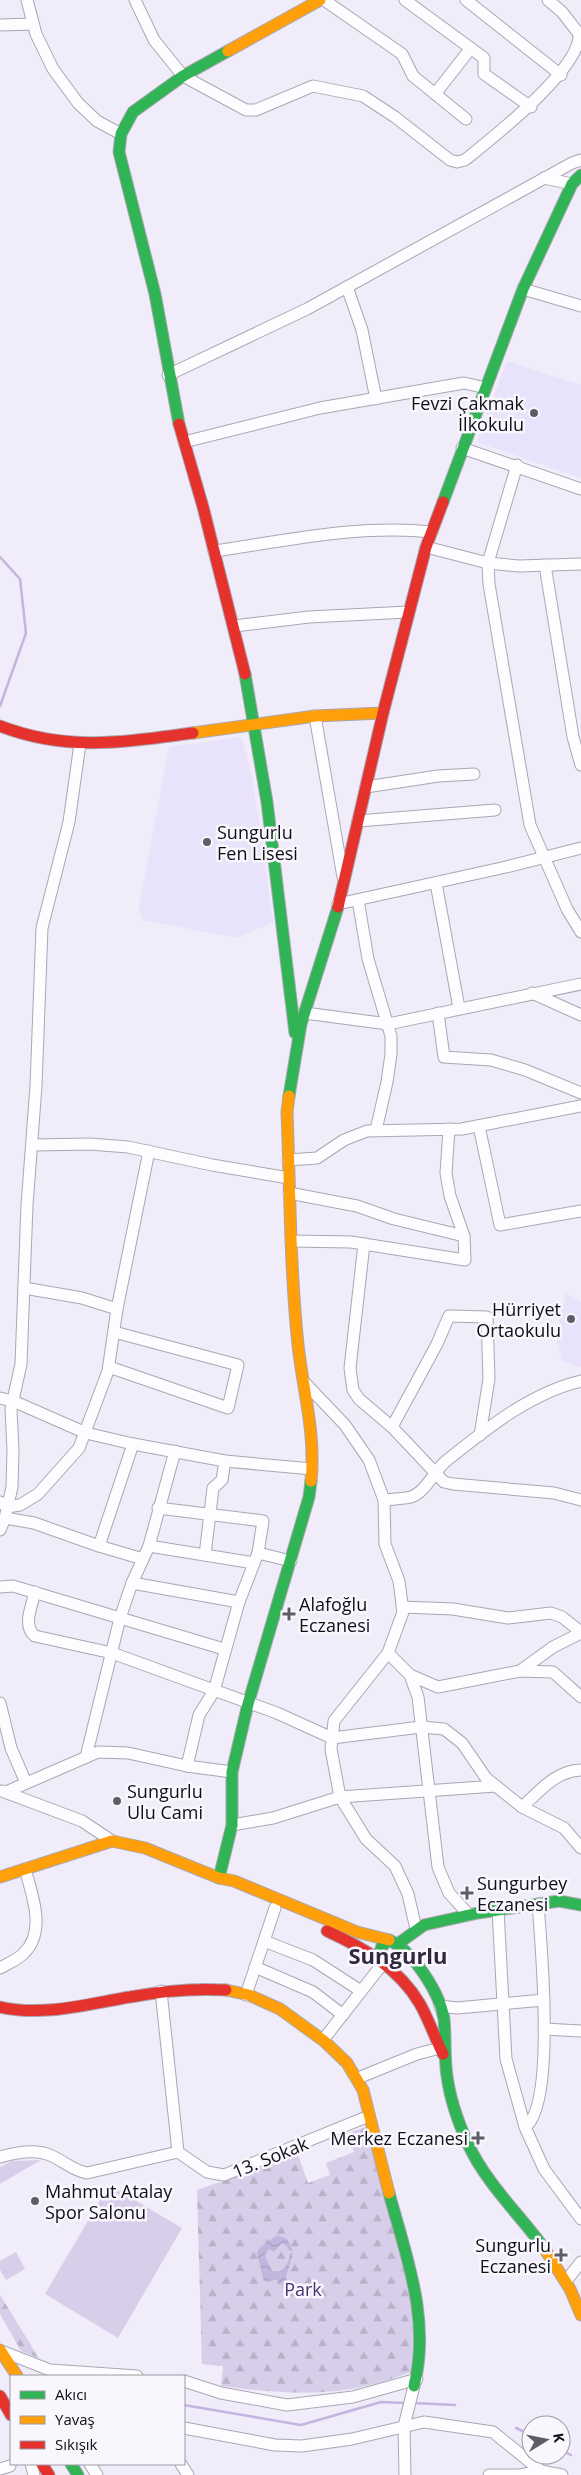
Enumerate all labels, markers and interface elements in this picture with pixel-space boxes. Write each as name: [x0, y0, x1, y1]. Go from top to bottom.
place label: Fevzi Çakmak İlkokulu: [411, 391, 525, 436]
marker: Fevzi Çakmak İlkokulu: [528, 407, 540, 419]
place label: Sungurlu Fen Lisesi: [217, 820, 298, 865]
marker: Sungurlu Fen Lisesi: [201, 836, 213, 848]
place label: Hürriyet Ortaokulu: [476, 1297, 561, 1342]
marker: Hürriyet Ortaokulu: [565, 1313, 577, 1325]
place label: Alafoğlu Eczanesi: [299, 1592, 370, 1637]
marker: Alafoğlu Eczanesi: [283, 1608, 295, 1620]
place label: Sungurlu Ulu Cami: [127, 1779, 203, 1824]
marker: Sungurlu Ulu Cami: [111, 1795, 123, 1807]
place label: Sungurbey Eczanesi: [477, 1871, 568, 1916]
marker: Sungurbey Eczanesi: [461, 1887, 473, 1899]
district label: Sungurlu: [348, 1940, 448, 1970]
place label: Merkez Eczanesi: [330, 2126, 468, 2150]
street label: 13. Sokak: [229, 2131, 312, 2183]
marker: Merkez Eczanesi: [472, 2132, 484, 2144]
place label: Mahmut Atalay Spor Salonu: [45, 2179, 173, 2224]
marker: Mahmut Atalay Spor Salonu: [29, 2195, 41, 2207]
place label: Sungurlu Eczanesi: [475, 2233, 551, 2278]
marker: Sungurlu Eczanesi: [555, 2249, 567, 2261]
park label: Park: [284, 2277, 322, 2301]
legend: [10, 2375, 185, 2465]
text: Akıcı: [55, 2384, 87, 2404]
text: Yavaş: [55, 2409, 95, 2429]
north arrow: [521, 2415, 571, 2465]
text: K: [549, 2431, 570, 2445]
text: Sıkışık: [55, 2434, 98, 2454]

